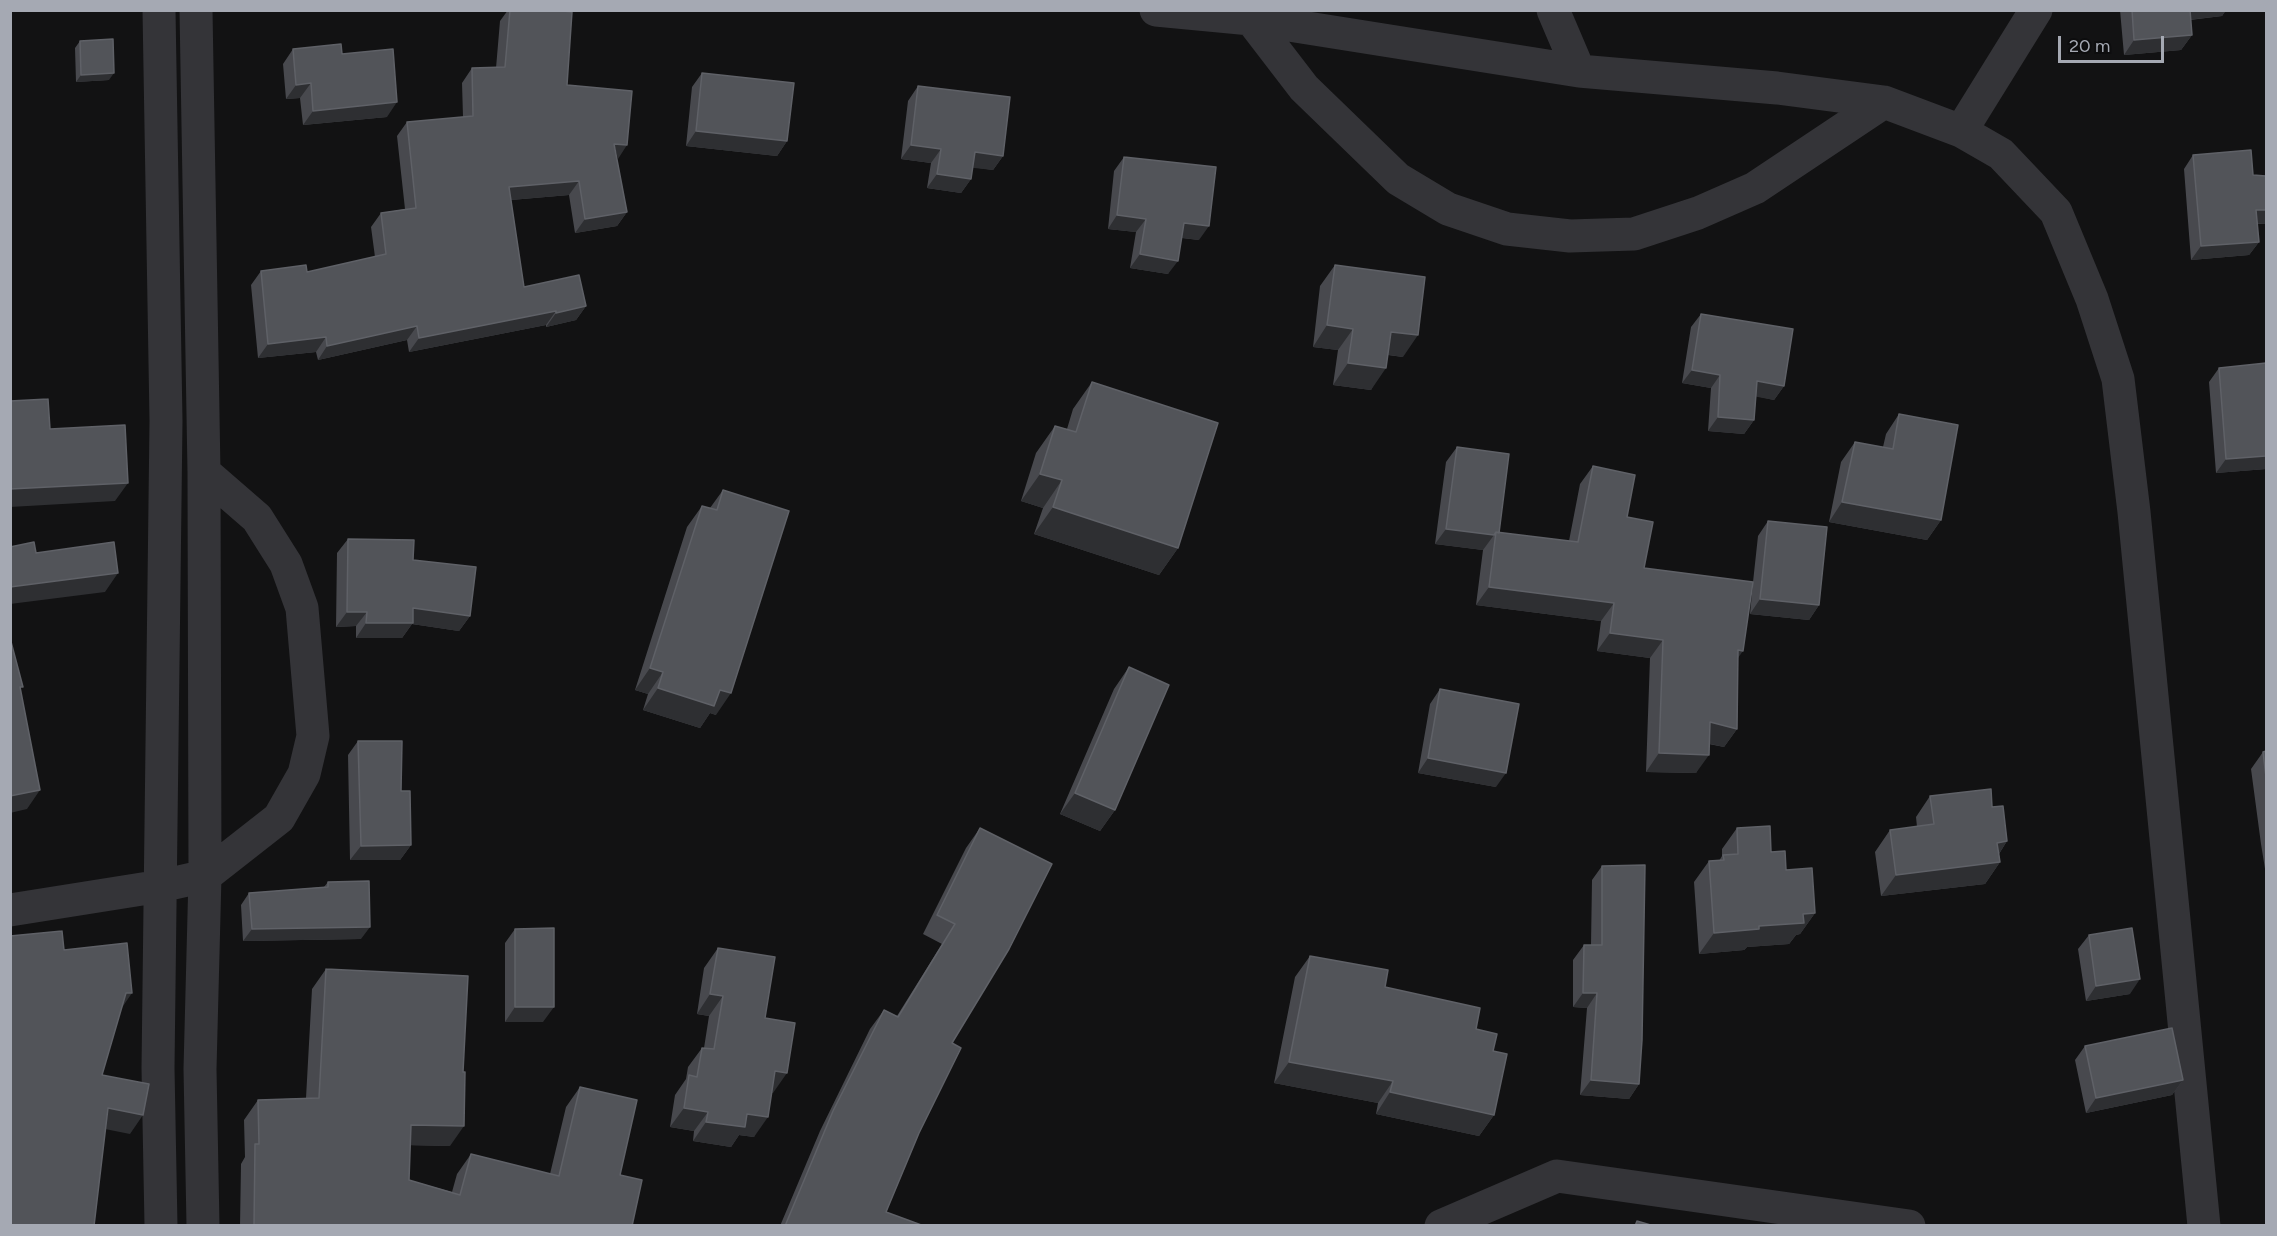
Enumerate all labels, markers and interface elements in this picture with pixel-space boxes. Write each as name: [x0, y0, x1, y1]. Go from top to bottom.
scale bar: [2061, 24, 2168, 62]
text: 20 m: [2069, 35, 2110, 57]

